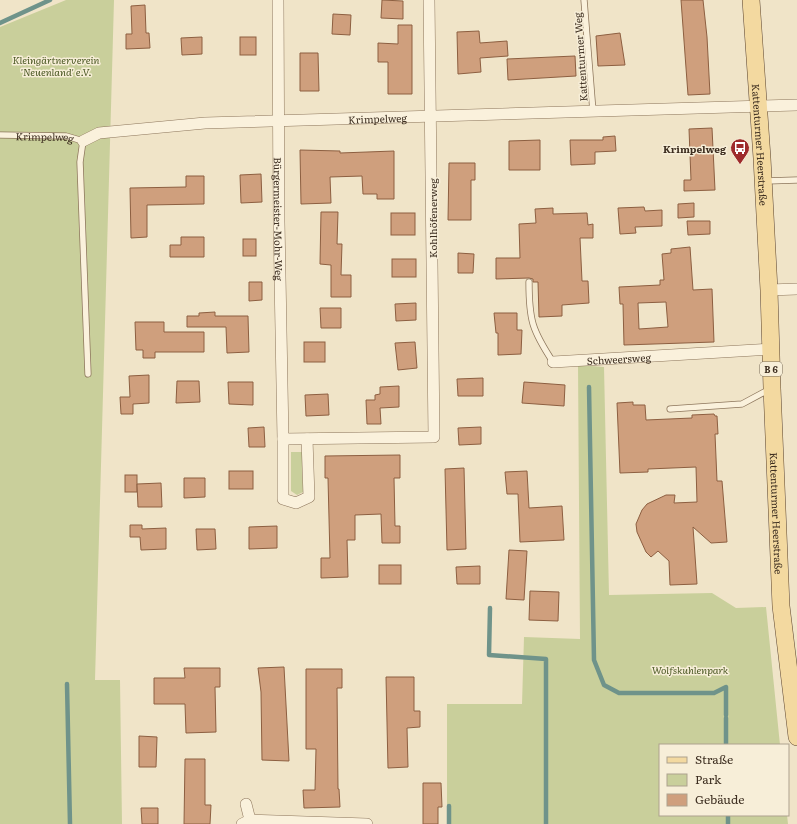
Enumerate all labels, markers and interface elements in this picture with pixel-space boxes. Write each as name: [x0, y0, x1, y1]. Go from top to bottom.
street label: Kattenturmer Weg: [569, 12, 591, 102]
park label: Kleingärtnerverein 'Neuenland' e.V.: [13, 52, 99, 79]
street label: Kattenturmer Heerstraße: [749, 83, 772, 206]
street label: Krimpelweg: [348, 109, 408, 126]
street label: Krimpelweg: [15, 128, 77, 146]
bus stop icon: Krimpelweg: [729, 137, 751, 165]
place label: Krimpelweg: [663, 141, 727, 156]
street label: Bürgermeister-Mohr-Weg: [271, 157, 288, 281]
street label: Kohlhöfenerweg: [425, 178, 440, 258]
street label: Schweersweg: [586, 349, 652, 367]
road number: B 6: [760, 362, 782, 376]
street label: Kattenturmer Heerstraße: [767, 452, 787, 575]
park label: Wolfskuhlenpark: [652, 662, 729, 677]
legend: [659, 744, 789, 816]
text: Straße: [695, 750, 733, 768]
text: Park: [695, 770, 722, 788]
text: Gebäude: [695, 790, 744, 808]

